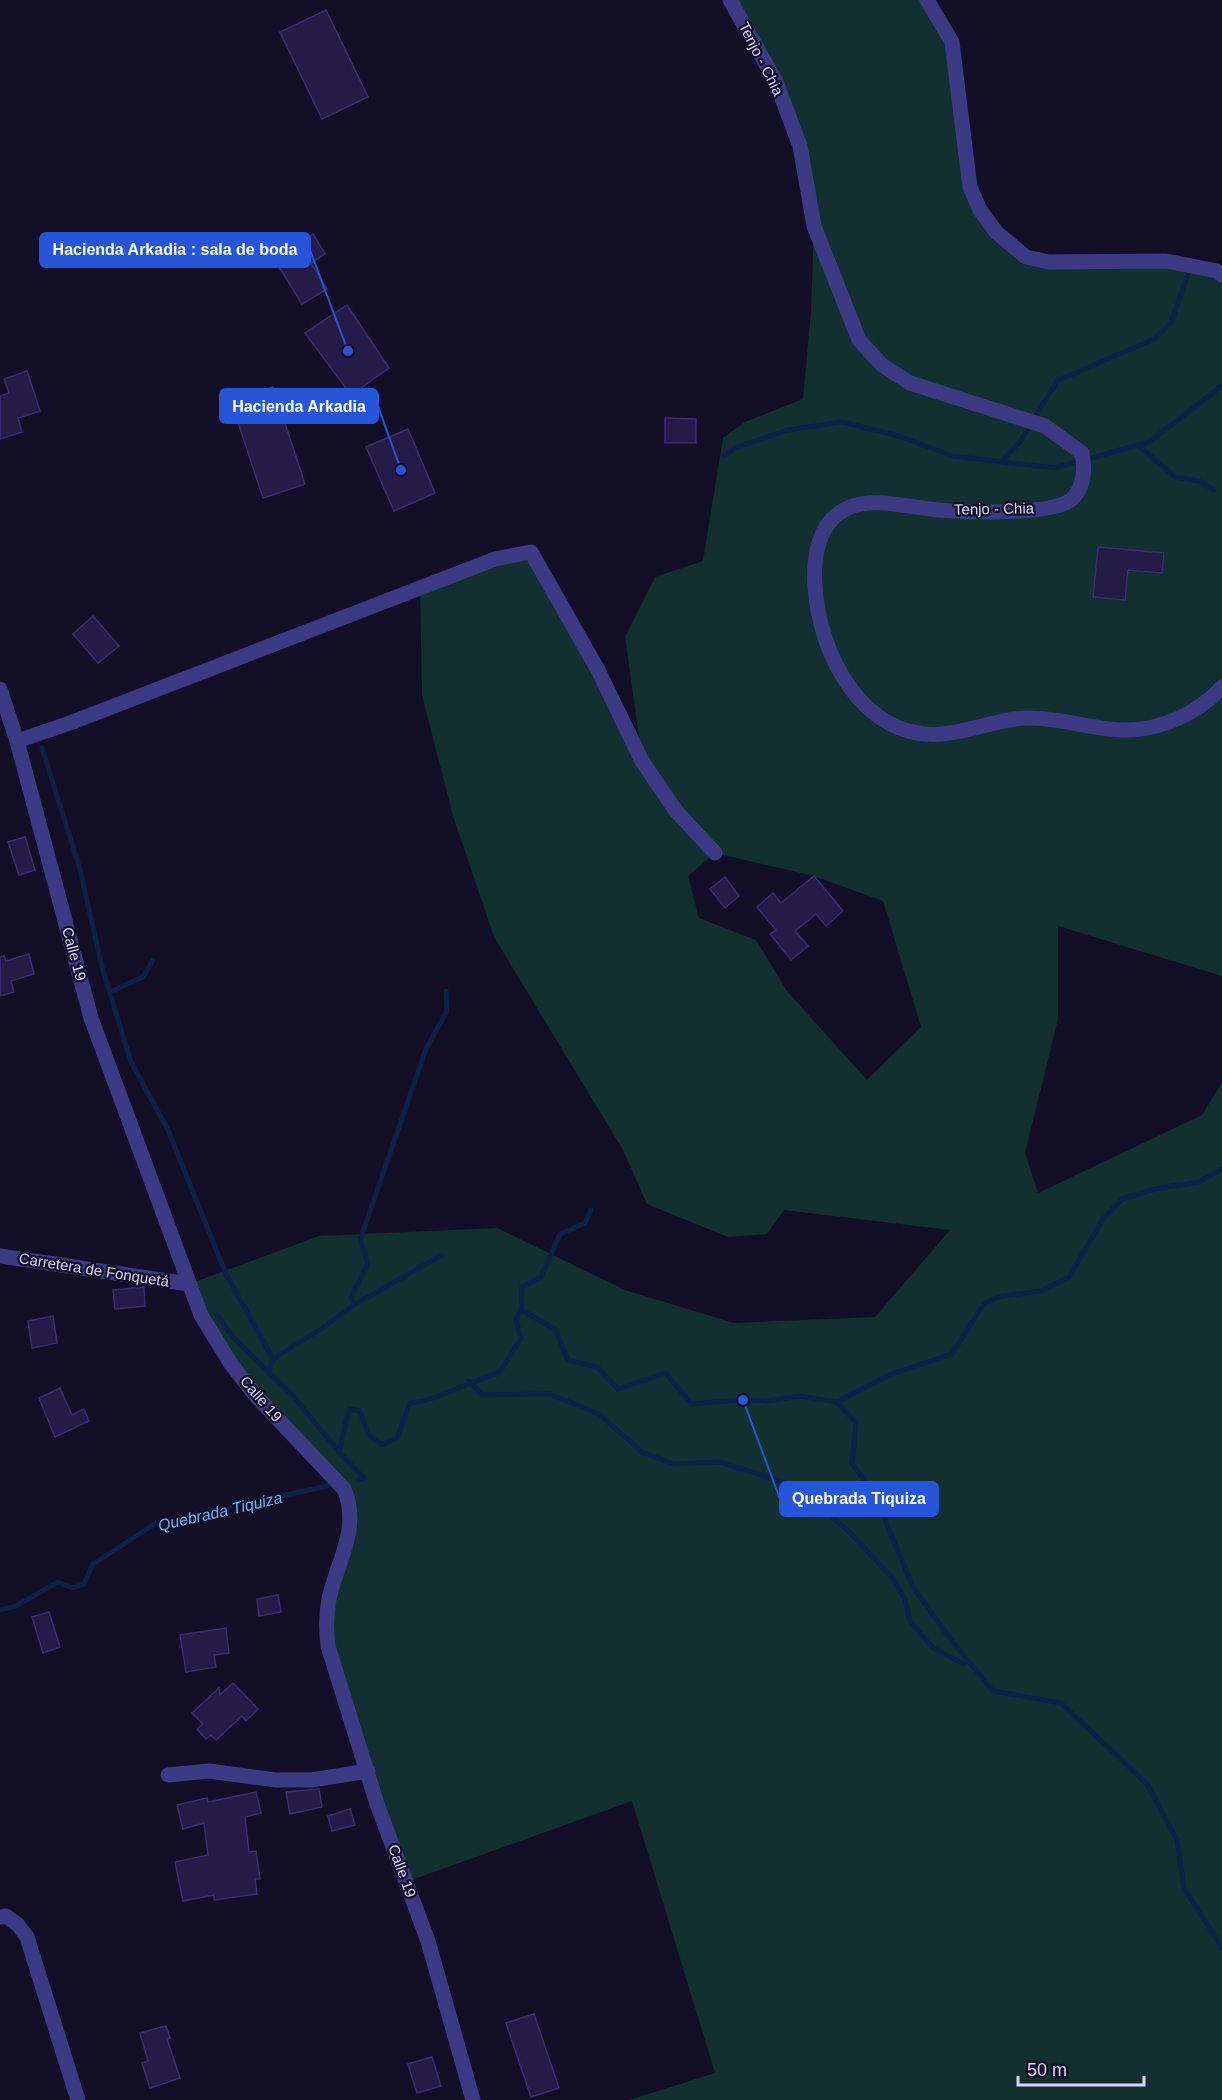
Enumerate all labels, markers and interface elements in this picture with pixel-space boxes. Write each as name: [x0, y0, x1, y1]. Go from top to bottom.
street label: Tenjo - Chia: [736, 19, 787, 99]
callout: Hacienda Arkadia : sala de boda: [40, 233, 310, 267]
text: Hacienda Arkadia : sala de boda: [53, 241, 298, 258]
callout: Hacienda Arkadia: [220, 389, 378, 423]
text: Hacienda Arkadia: [232, 398, 366, 415]
street label: Tenjo - Chia: [954, 499, 1035, 518]
street label: Calle 19: [59, 925, 90, 983]
street label: Carretera de Fonquetá: [18, 1249, 171, 1290]
street label: Calle 19: [237, 1372, 286, 1425]
callout: Quebrada Tiquiza: [780, 1482, 938, 1516]
water label: Quebrada Tiquiza: [156, 1489, 284, 1534]
text: Quebrada Tiquiza: [792, 1490, 926, 1507]
street label: Calle 19: [385, 1842, 420, 1900]
scale bar: [1018, 2049, 1144, 2087]
text: 50 m: [1027, 2060, 1067, 2080]

